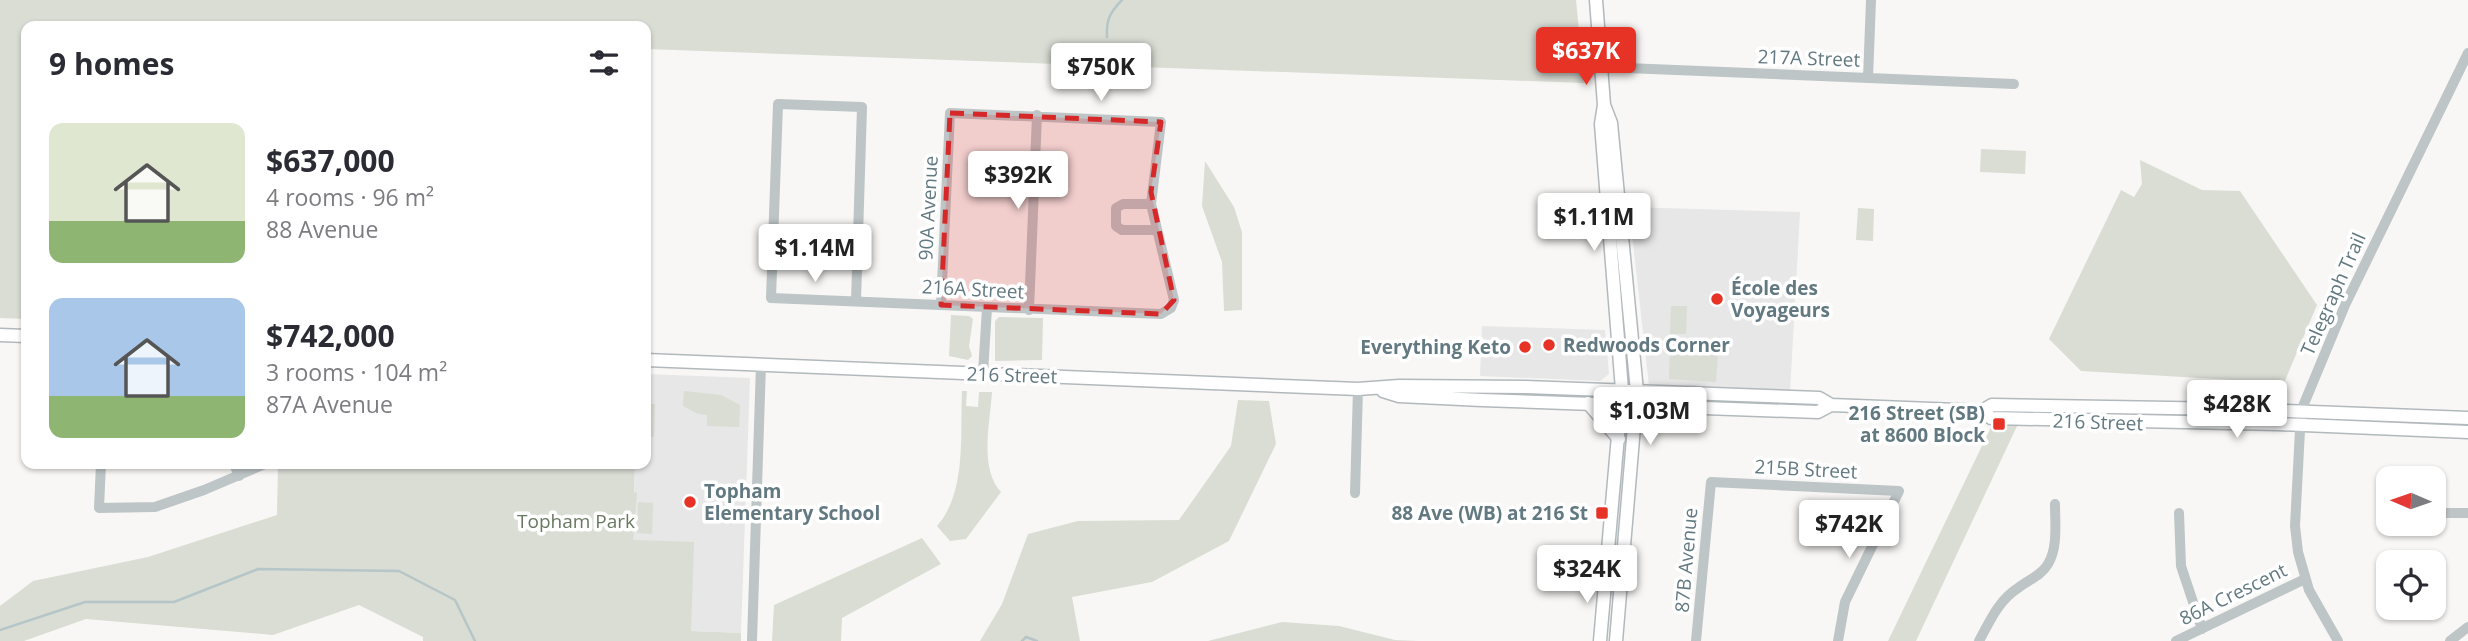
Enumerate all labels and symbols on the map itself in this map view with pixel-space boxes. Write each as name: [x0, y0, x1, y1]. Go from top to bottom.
pin: $637K: [1537, 28, 1635, 87]
pin: $750K: [1052, 43, 1150, 103]
street label: 217A Street: [1757, 43, 1861, 73]
pin: $392K: [969, 152, 1067, 211]
street label: 90A Avenue: [912, 155, 944, 261]
pin: $1.11M: [1537, 194, 1651, 253]
pin: $1.14M: [758, 224, 872, 284]
street label: Telegraph Trail: [2294, 228, 2372, 360]
street label: 216A Street: [921, 273, 1025, 305]
place label: École des Voyageurs: [1731, 275, 1830, 323]
marker: École des Voyageurs: [1709, 291, 1725, 307]
place label: Redwoods Corner: [1563, 332, 1730, 358]
place label: Everything Keto: [1360, 334, 1511, 360]
marker: Redwoods Corner: [1541, 337, 1557, 353]
marker: Everything Keto: [1517, 339, 1533, 355]
street label: 216 Street: [966, 360, 1058, 390]
pin: $428K: [2188, 380, 2286, 440]
pin: $1.03M: [1593, 388, 1707, 447]
place label: 216 Street (SB) at 8600 Block: [1848, 400, 1985, 448]
street label: 216 Street: [2052, 407, 2144, 437]
marker: 216 Street (SB) at 8600 Block: [1991, 416, 2007, 432]
street label: 215B Street: [1754, 453, 1858, 485]
north arrow: [2376, 466, 2446, 536]
place label: Topham Elementary School: [704, 478, 880, 526]
marker: Topham Elementary School: [682, 494, 698, 510]
place label: 88 Ave (WB) at 216 St: [1391, 500, 1588, 526]
pin: $742K: [1800, 500, 1898, 560]
marker: 88 Ave (WB) at 216 St: [1594, 505, 1610, 521]
street label: 87B Avenue: [1668, 507, 1704, 613]
park label: Topham Park: [517, 508, 635, 534]
pin: $324K: [1538, 546, 1636, 605]
street label: 86A Crescent: [2175, 557, 2291, 631]

